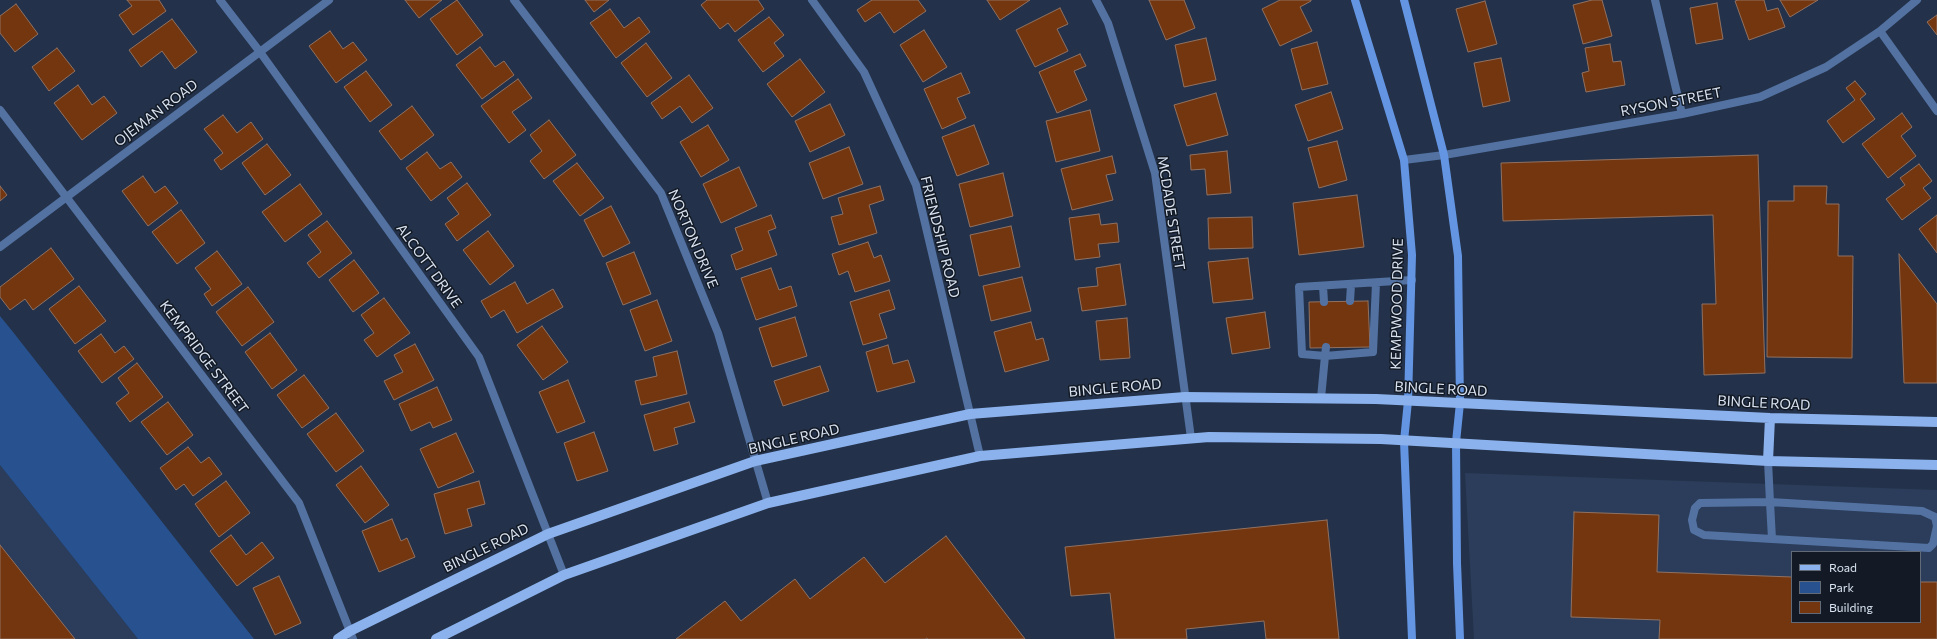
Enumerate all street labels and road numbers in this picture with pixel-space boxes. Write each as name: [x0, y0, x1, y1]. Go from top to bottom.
street label: OJEMAN ROAD: [111, 76, 201, 150]
street label: RYSON STREET: [1619, 84, 1723, 120]
street label: MCDADE STREET: [1154, 155, 1188, 271]
street label: FRIENDSHIP ROAD: [917, 174, 963, 300]
street label: NORTON DRIVE: [665, 187, 721, 291]
street label: ALCOTT DRIVE: [393, 221, 465, 311]
street label: KEMPWOOD DRIVE: [1387, 238, 1407, 370]
street label: KEMPRIDGE STREET: [156, 297, 252, 417]
street label: BINGLE ROAD: [1068, 376, 1162, 400]
street label: BINGLE ROAD: [1394, 378, 1488, 400]
street label: BINGLE ROAD: [1717, 392, 1811, 414]
street label: BINGLE ROAD: [747, 420, 841, 458]
street label: BINGLE ROAD: [441, 520, 531, 576]

